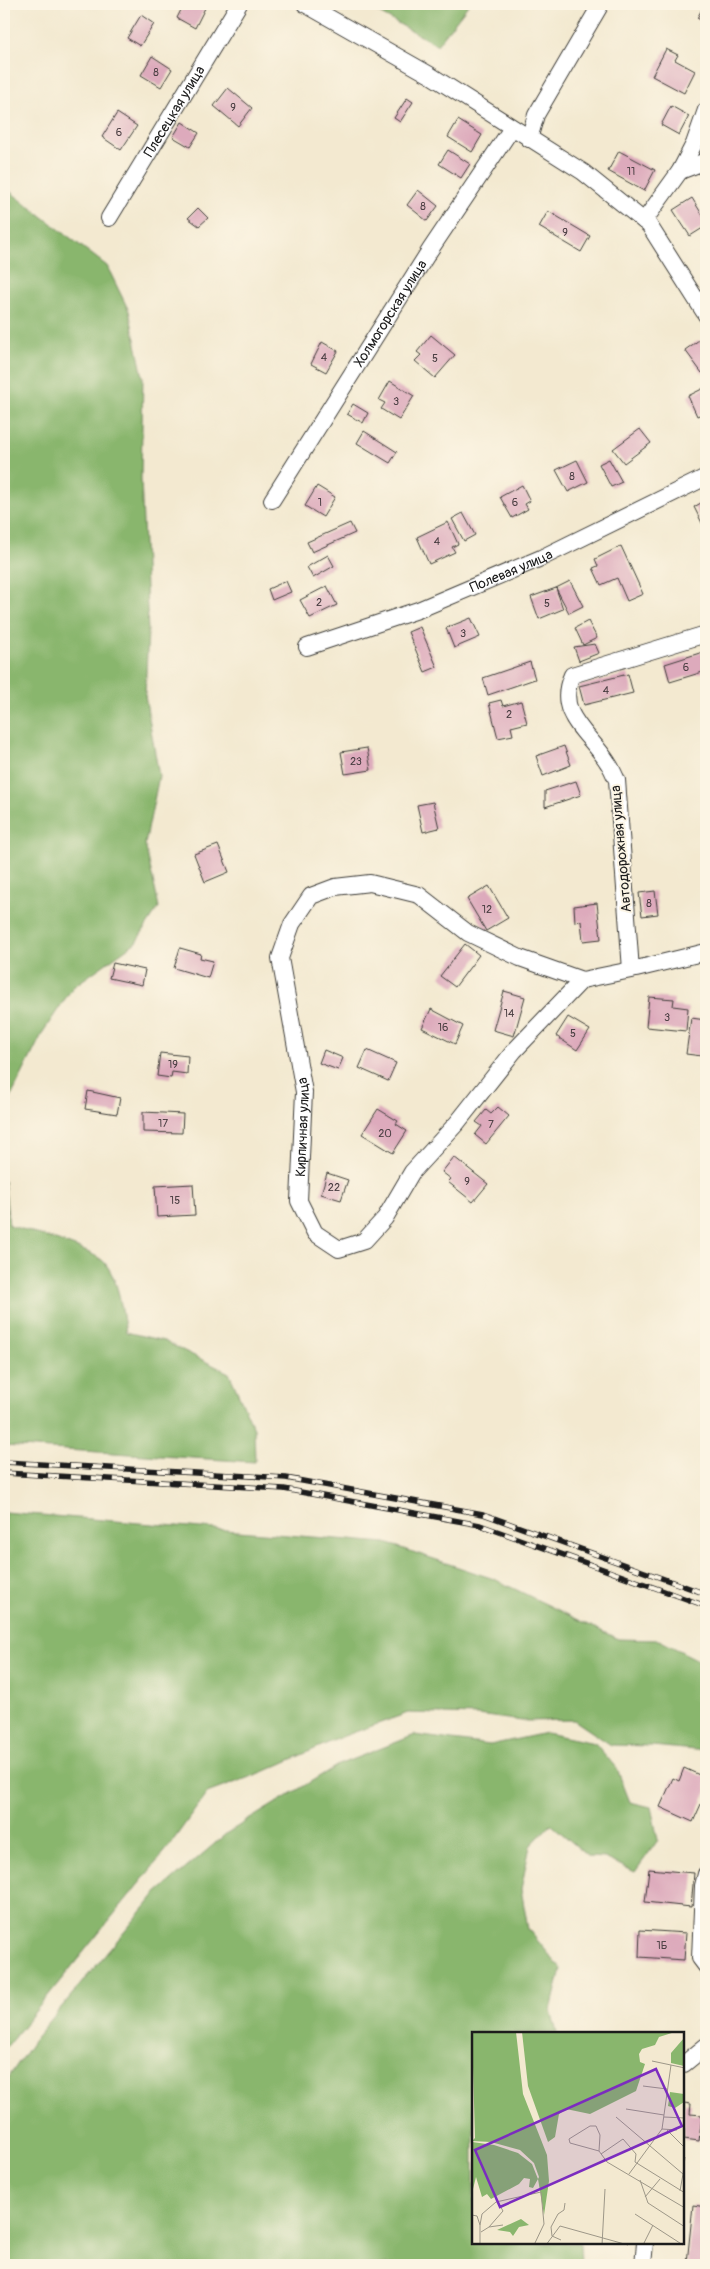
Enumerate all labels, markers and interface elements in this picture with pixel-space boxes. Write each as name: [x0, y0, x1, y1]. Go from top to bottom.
street label: Плесецкая улица: [140, 62, 208, 160]
house number: 8: [153, 66, 159, 79]
house number: 9: [230, 101, 236, 114]
house number: 6: [116, 126, 122, 139]
house number: 11: [627, 165, 635, 178]
house number: 8: [420, 200, 426, 213]
house number: 9: [562, 226, 568, 239]
street label: Холмогорская улица: [350, 256, 430, 370]
house number: 4: [321, 351, 328, 364]
house number: 5: [432, 352, 438, 365]
house number: 3: [393, 395, 399, 408]
house number: 8: [569, 470, 575, 483]
house number: 1: [318, 496, 322, 509]
house number: 6: [512, 496, 518, 509]
house number: 4: [434, 535, 441, 548]
street label: Полевая улица: [467, 545, 555, 596]
house number: 2: [316, 596, 322, 609]
house number: 5: [544, 597, 550, 610]
house number: 3: [460, 627, 466, 640]
house number: 6: [683, 661, 689, 674]
house number: 4: [603, 684, 610, 697]
house number: 2: [506, 708, 512, 721]
house number: 23: [350, 755, 362, 768]
street label: Автодорожная улица: [607, 785, 635, 913]
house number: 8: [646, 897, 652, 910]
house number: 12: [482, 903, 492, 916]
house number: 14: [504, 1007, 515, 1020]
house number: 3: [664, 1011, 670, 1024]
house number: 16: [438, 1021, 448, 1034]
house number: 5: [570, 1027, 576, 1040]
house number: 19: [168, 1058, 178, 1071]
street label: Кирпичная улица: [292, 1076, 312, 1177]
house number: 17: [158, 1117, 168, 1130]
house number: 7: [488, 1118, 494, 1131]
house number: 20: [378, 1127, 392, 1140]
house number: 9: [464, 1175, 470, 1188]
house number: 22: [328, 1181, 340, 1194]
house number: 15: [170, 1194, 180, 1207]
house number: 1Б: [657, 1939, 667, 1952]
inset map: [472, 2032, 685, 2244]

